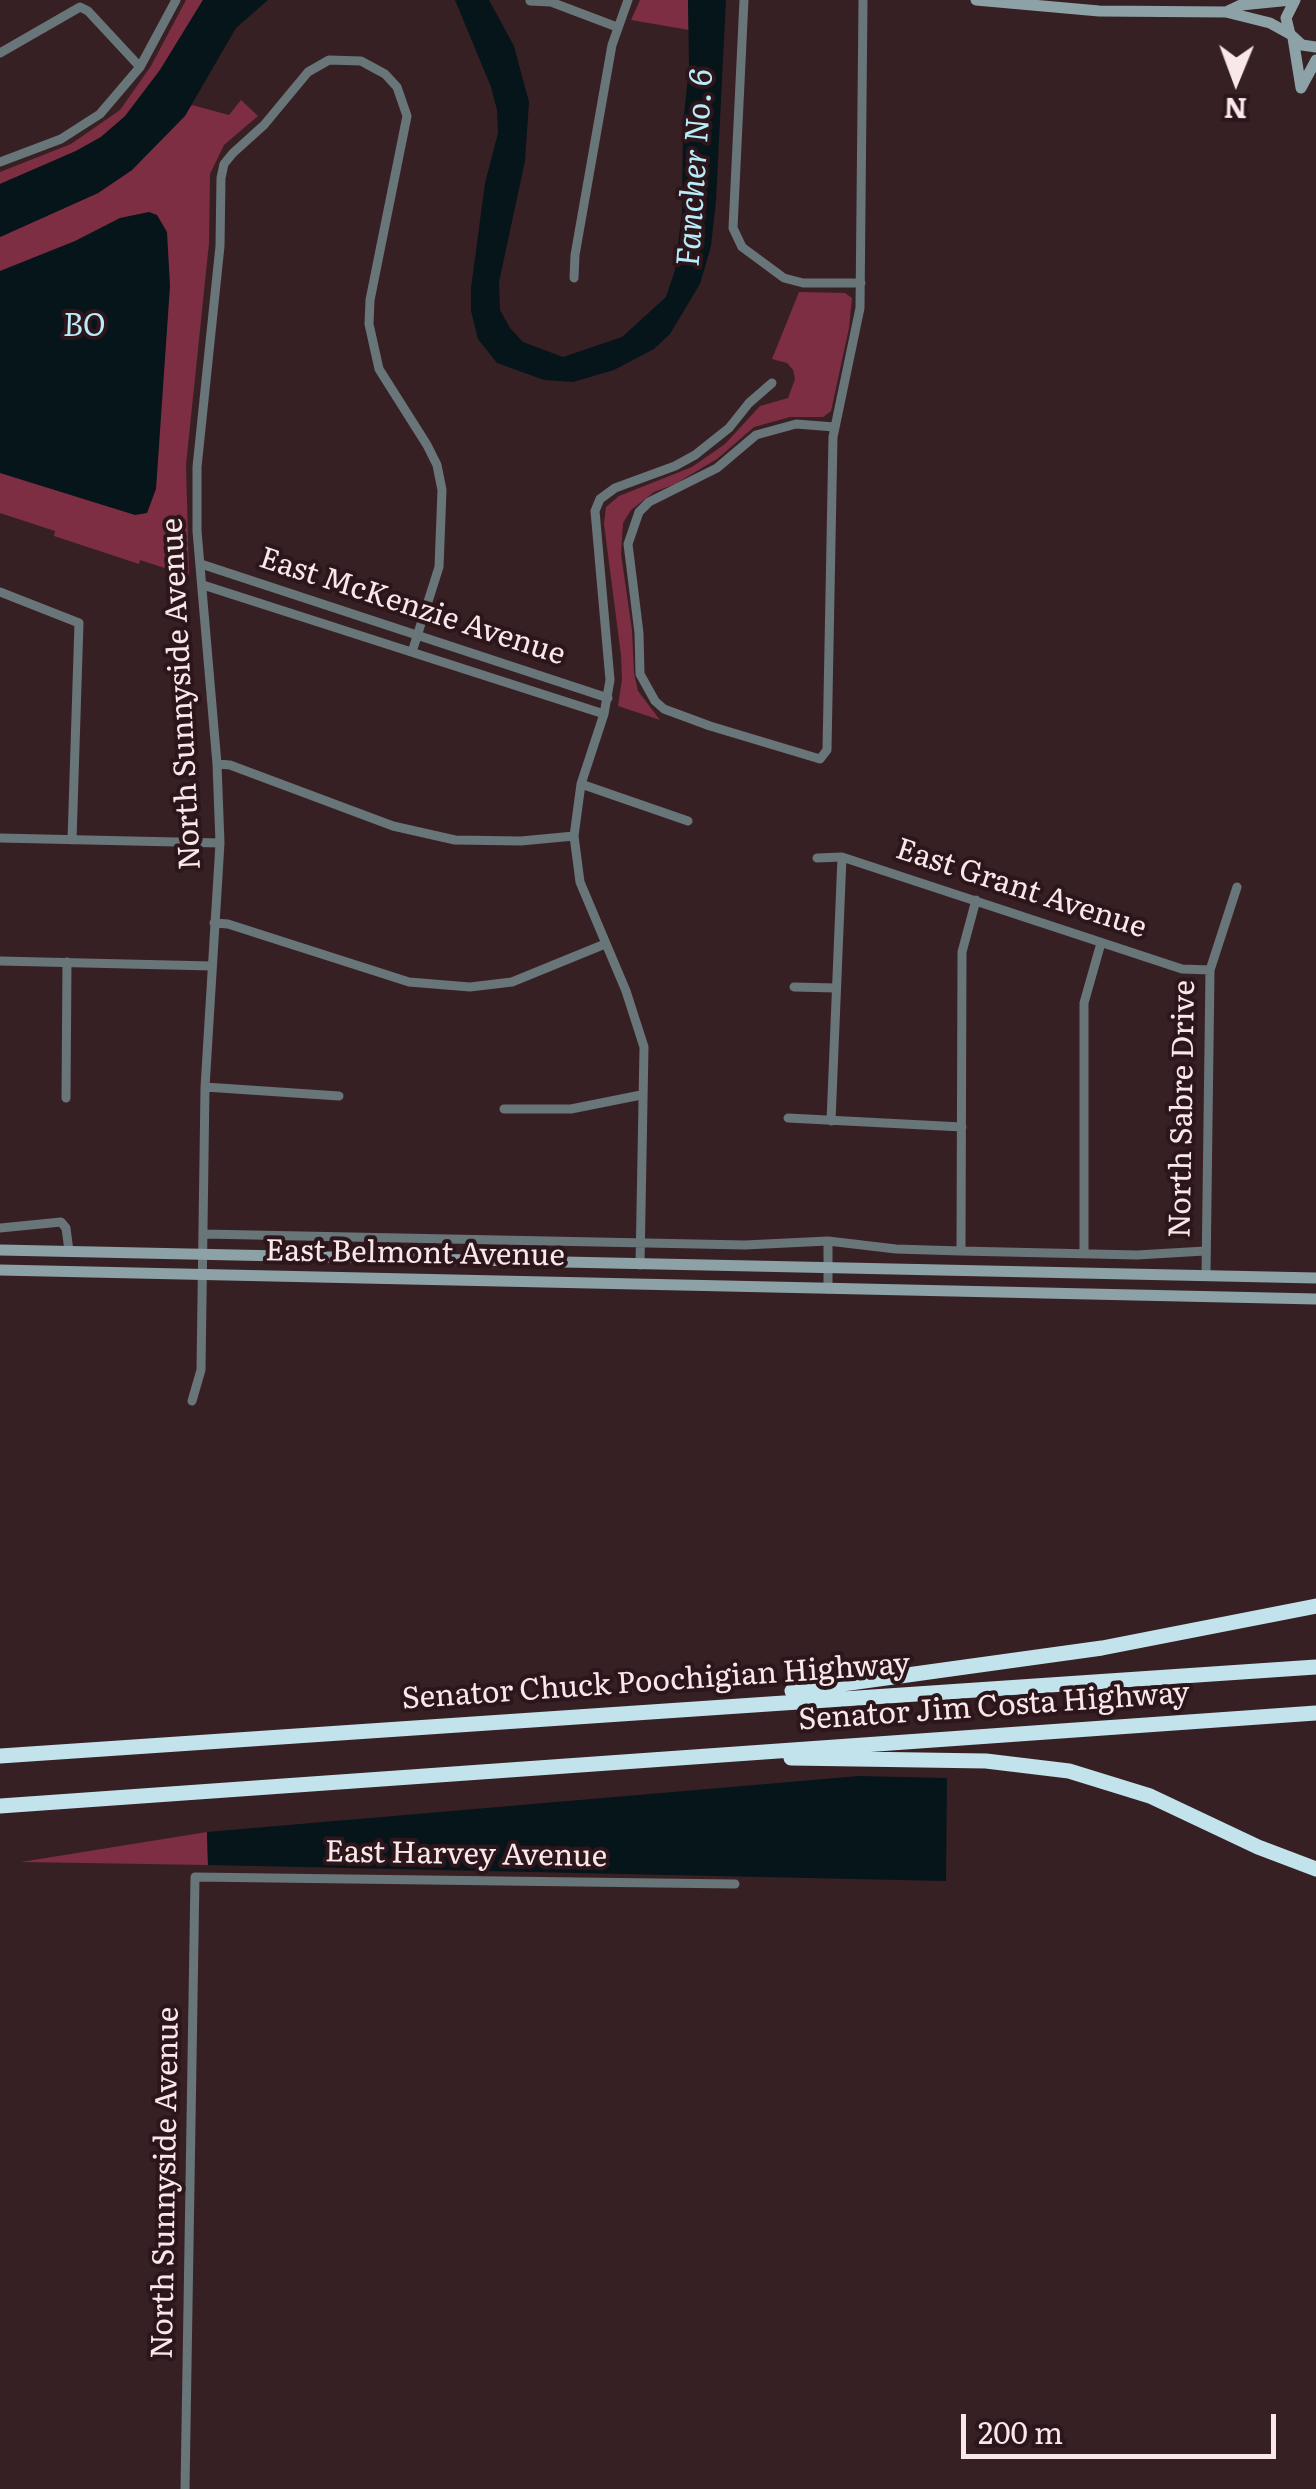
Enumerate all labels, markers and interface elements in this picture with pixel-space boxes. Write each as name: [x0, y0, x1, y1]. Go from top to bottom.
north arrow: [1186, 30, 1286, 130]
water label: Fancher No. 6: [670, 68, 722, 268]
text: N: [1223, 89, 1248, 131]
water label: BO: [63, 308, 105, 346]
street label: North Sunnyside Avenue: [155, 517, 209, 871]
street label: East McKenzie Avenue: [255, 541, 569, 673]
street label: East Grant Avenue: [891, 831, 1151, 947]
street label: North Sabre Drive: [1163, 980, 1203, 1238]
street label: East Belmont Avenue: [265, 1233, 565, 1275]
street label: Senator Chuck Poochigian Highway: [401, 1646, 911, 1718]
street label: Senator Jim Costa Highway: [797, 1675, 1191, 1739]
street label: East Harvey Avenue: [325, 1835, 607, 1875]
street label: North Sunnyside Avenue: [145, 2006, 187, 2360]
scale bar: [966, 2394, 1281, 2456]
text: 200 m: [978, 2409, 1063, 2453]

